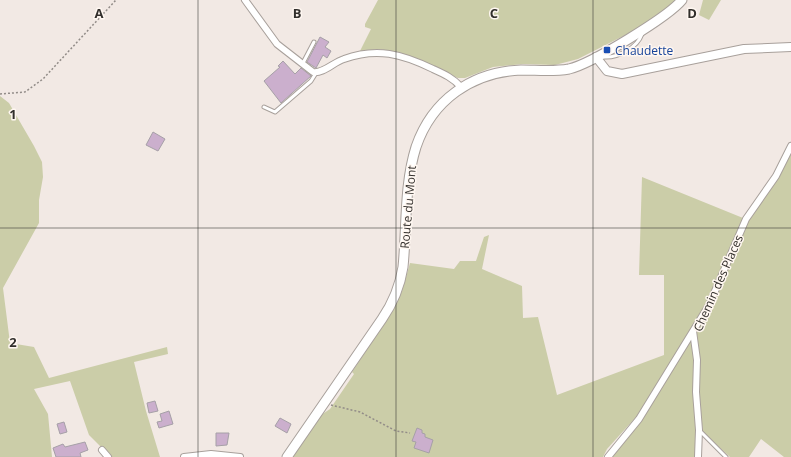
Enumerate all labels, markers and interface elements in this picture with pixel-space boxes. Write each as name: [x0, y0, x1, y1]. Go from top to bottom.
text: A: [95, 4, 104, 22]
text: B: [293, 4, 302, 22]
text: C: [490, 4, 498, 22]
text: D: [687, 4, 697, 22]
place label: Chaudette: [615, 42, 674, 59]
marker: Chaudette: [602, 45, 612, 55]
text: 1: [9, 105, 17, 123]
street label: Route du Mont: [396, 165, 420, 249]
street label: Chemin des Places: [689, 232, 747, 334]
text: 2: [9, 333, 17, 351]

